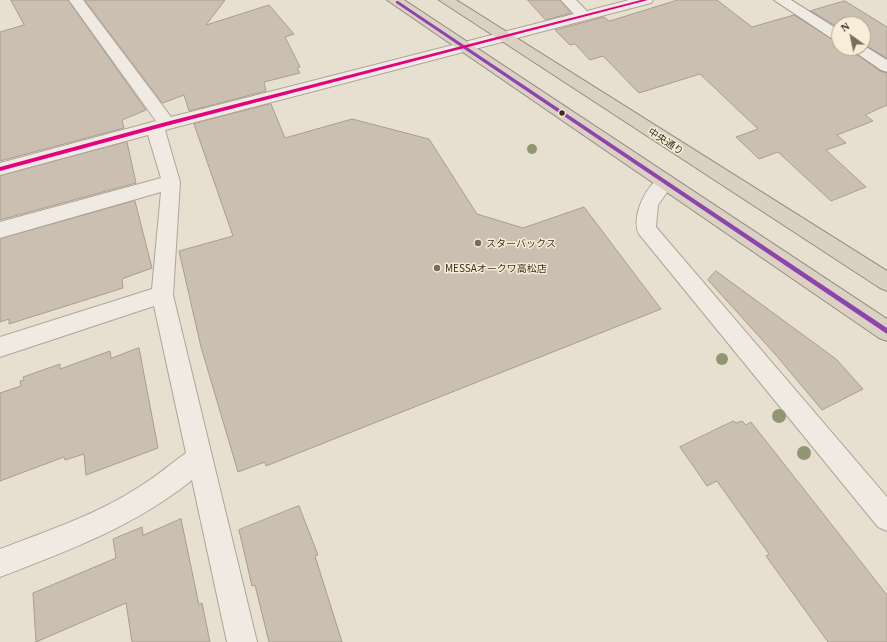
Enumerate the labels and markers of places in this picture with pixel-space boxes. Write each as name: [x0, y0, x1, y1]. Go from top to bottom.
unlabelled marker: [557, 108, 567, 118]
place label: スターバックス: [486, 237, 556, 249]
marker: スターバックス: [473, 238, 483, 248]
place label: MESSAオークワ高松店: [445, 262, 547, 274]
marker: MESSAオークワ高松店: [432, 263, 442, 273]

